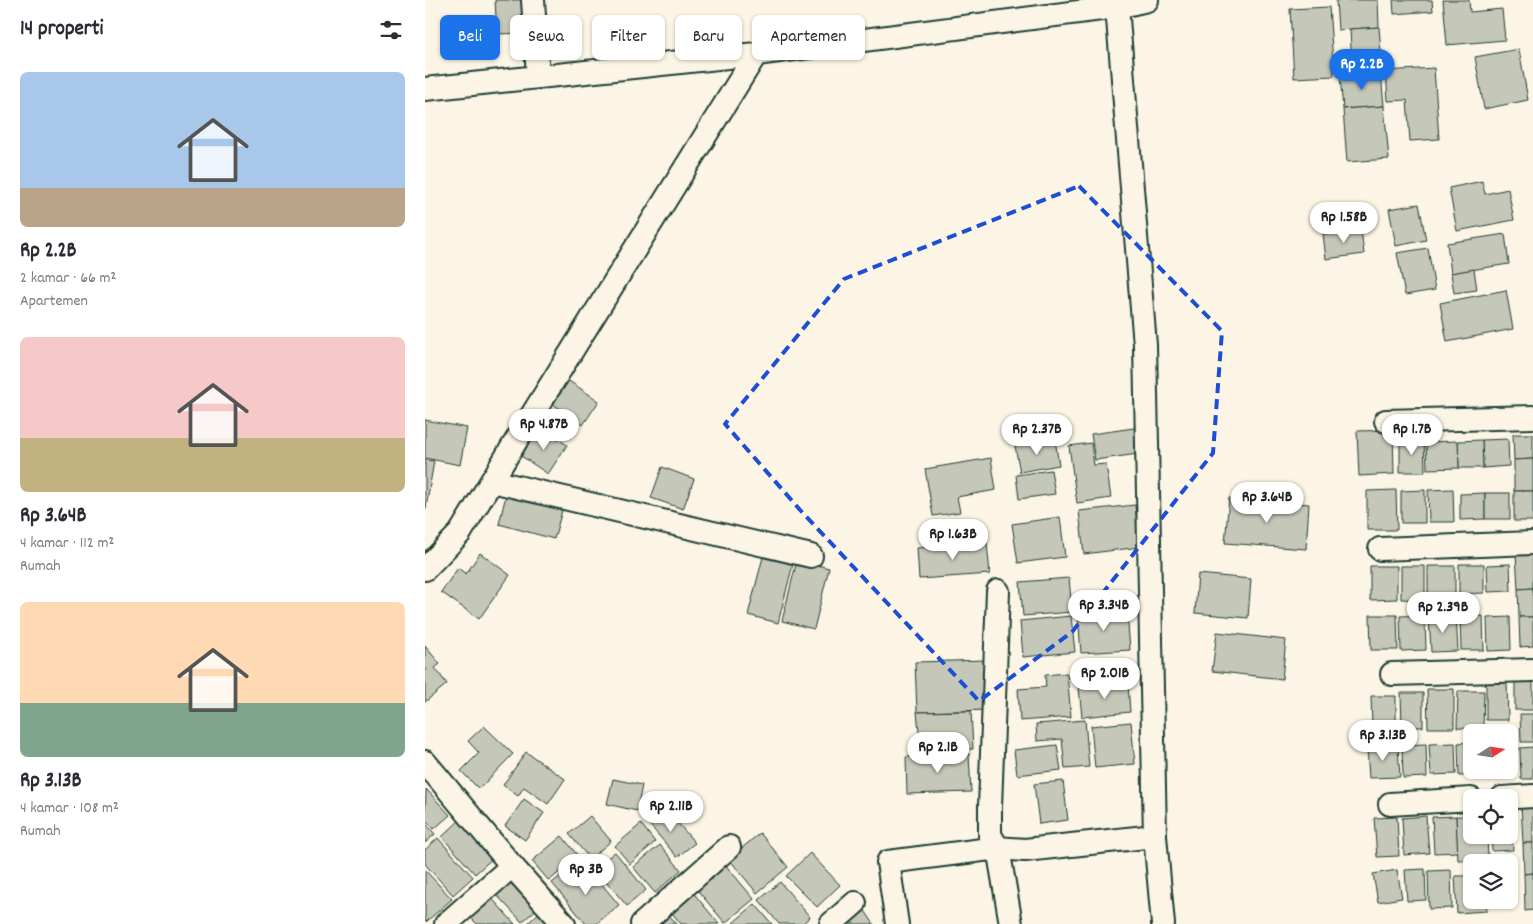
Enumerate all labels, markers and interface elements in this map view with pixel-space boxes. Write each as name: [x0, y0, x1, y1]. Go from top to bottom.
text: 14 properti: [20, 15, 103, 45]
chip: Beli: [440, 15, 500, 60]
chip: Sewa: [510, 15, 582, 60]
chip: Filter: [592, 15, 665, 60]
chip: Baru: [675, 15, 742, 60]
chip: Apartemen: [752, 15, 865, 60]
icon: filters: [377, 16, 405, 44]
pin: Rp 2.2B: [1316, 48, 1408, 91]
text: Rp 2.2B: [1340, 53, 1384, 76]
icon: home: [168, 105, 258, 195]
pin: Rp 1.58B: [1292, 202, 1396, 244]
text: Rp 1.58B: [1321, 206, 1367, 229]
text: Rp 2.2B: [20, 237, 77, 267]
text: 2 kamar · 66 m²: [20, 267, 116, 290]
text: Apartemen: [20, 290, 88, 313]
icon: home: [168, 370, 258, 460]
pin: Rp 4.87B: [492, 408, 596, 451]
text: Rp 4.87B: [520, 413, 568, 436]
pin: Rp 2.37B: [985, 414, 1089, 456]
pin: Rp 1.7B: [1366, 414, 1458, 456]
text: Rp 2.37B: [1012, 418, 1062, 441]
text: Rp 1.7B: [1393, 418, 1431, 441]
pin: Rp 3.64B: [1215, 482, 1319, 524]
text: Rp 3.64B: [1242, 486, 1292, 509]
text: Rp 3.64B: [20, 502, 87, 532]
pin: Rp 1.63B: [901, 518, 1005, 561]
text: Rp 1.63B: [929, 523, 977, 546]
text: 4 kamar · 112 m²: [20, 532, 114, 555]
text: Rumah: [20, 555, 61, 578]
pin: Rp 3.34B: [1052, 590, 1156, 632]
pin: Rp 2.39B: [1391, 592, 1495, 634]
text: Rp 3.34B: [1079, 594, 1129, 617]
text: Rp 2.39B: [1418, 596, 1468, 619]
icon: home: [168, 635, 258, 725]
pin: Rp 2.01B: [1053, 658, 1157, 700]
text: Rp 2.01B: [1081, 662, 1129, 685]
pin: Rp 3.13B: [1331, 720, 1435, 762]
text: Rp 3.13B: [1360, 724, 1406, 747]
north arrow: [1463, 724, 1517, 779]
map controls: [1463, 724, 1518, 909]
pin: Rp 2.1B: [892, 732, 984, 774]
text: Rp 2.1B: [918, 736, 958, 759]
text: Rp 3.13B: [20, 767, 81, 797]
button: locate: [1463, 789, 1518, 844]
pin: Rp 2.11B: [619, 790, 723, 833]
text: Rp 2.11B: [649, 795, 693, 818]
text: 4 kamar · 108 m²: [20, 797, 119, 820]
text: Rumah: [20, 820, 61, 843]
pin: Rp 3B: [551, 854, 621, 896]
button: layers: [1463, 854, 1518, 909]
text: Rp 3B: [569, 858, 603, 881]

